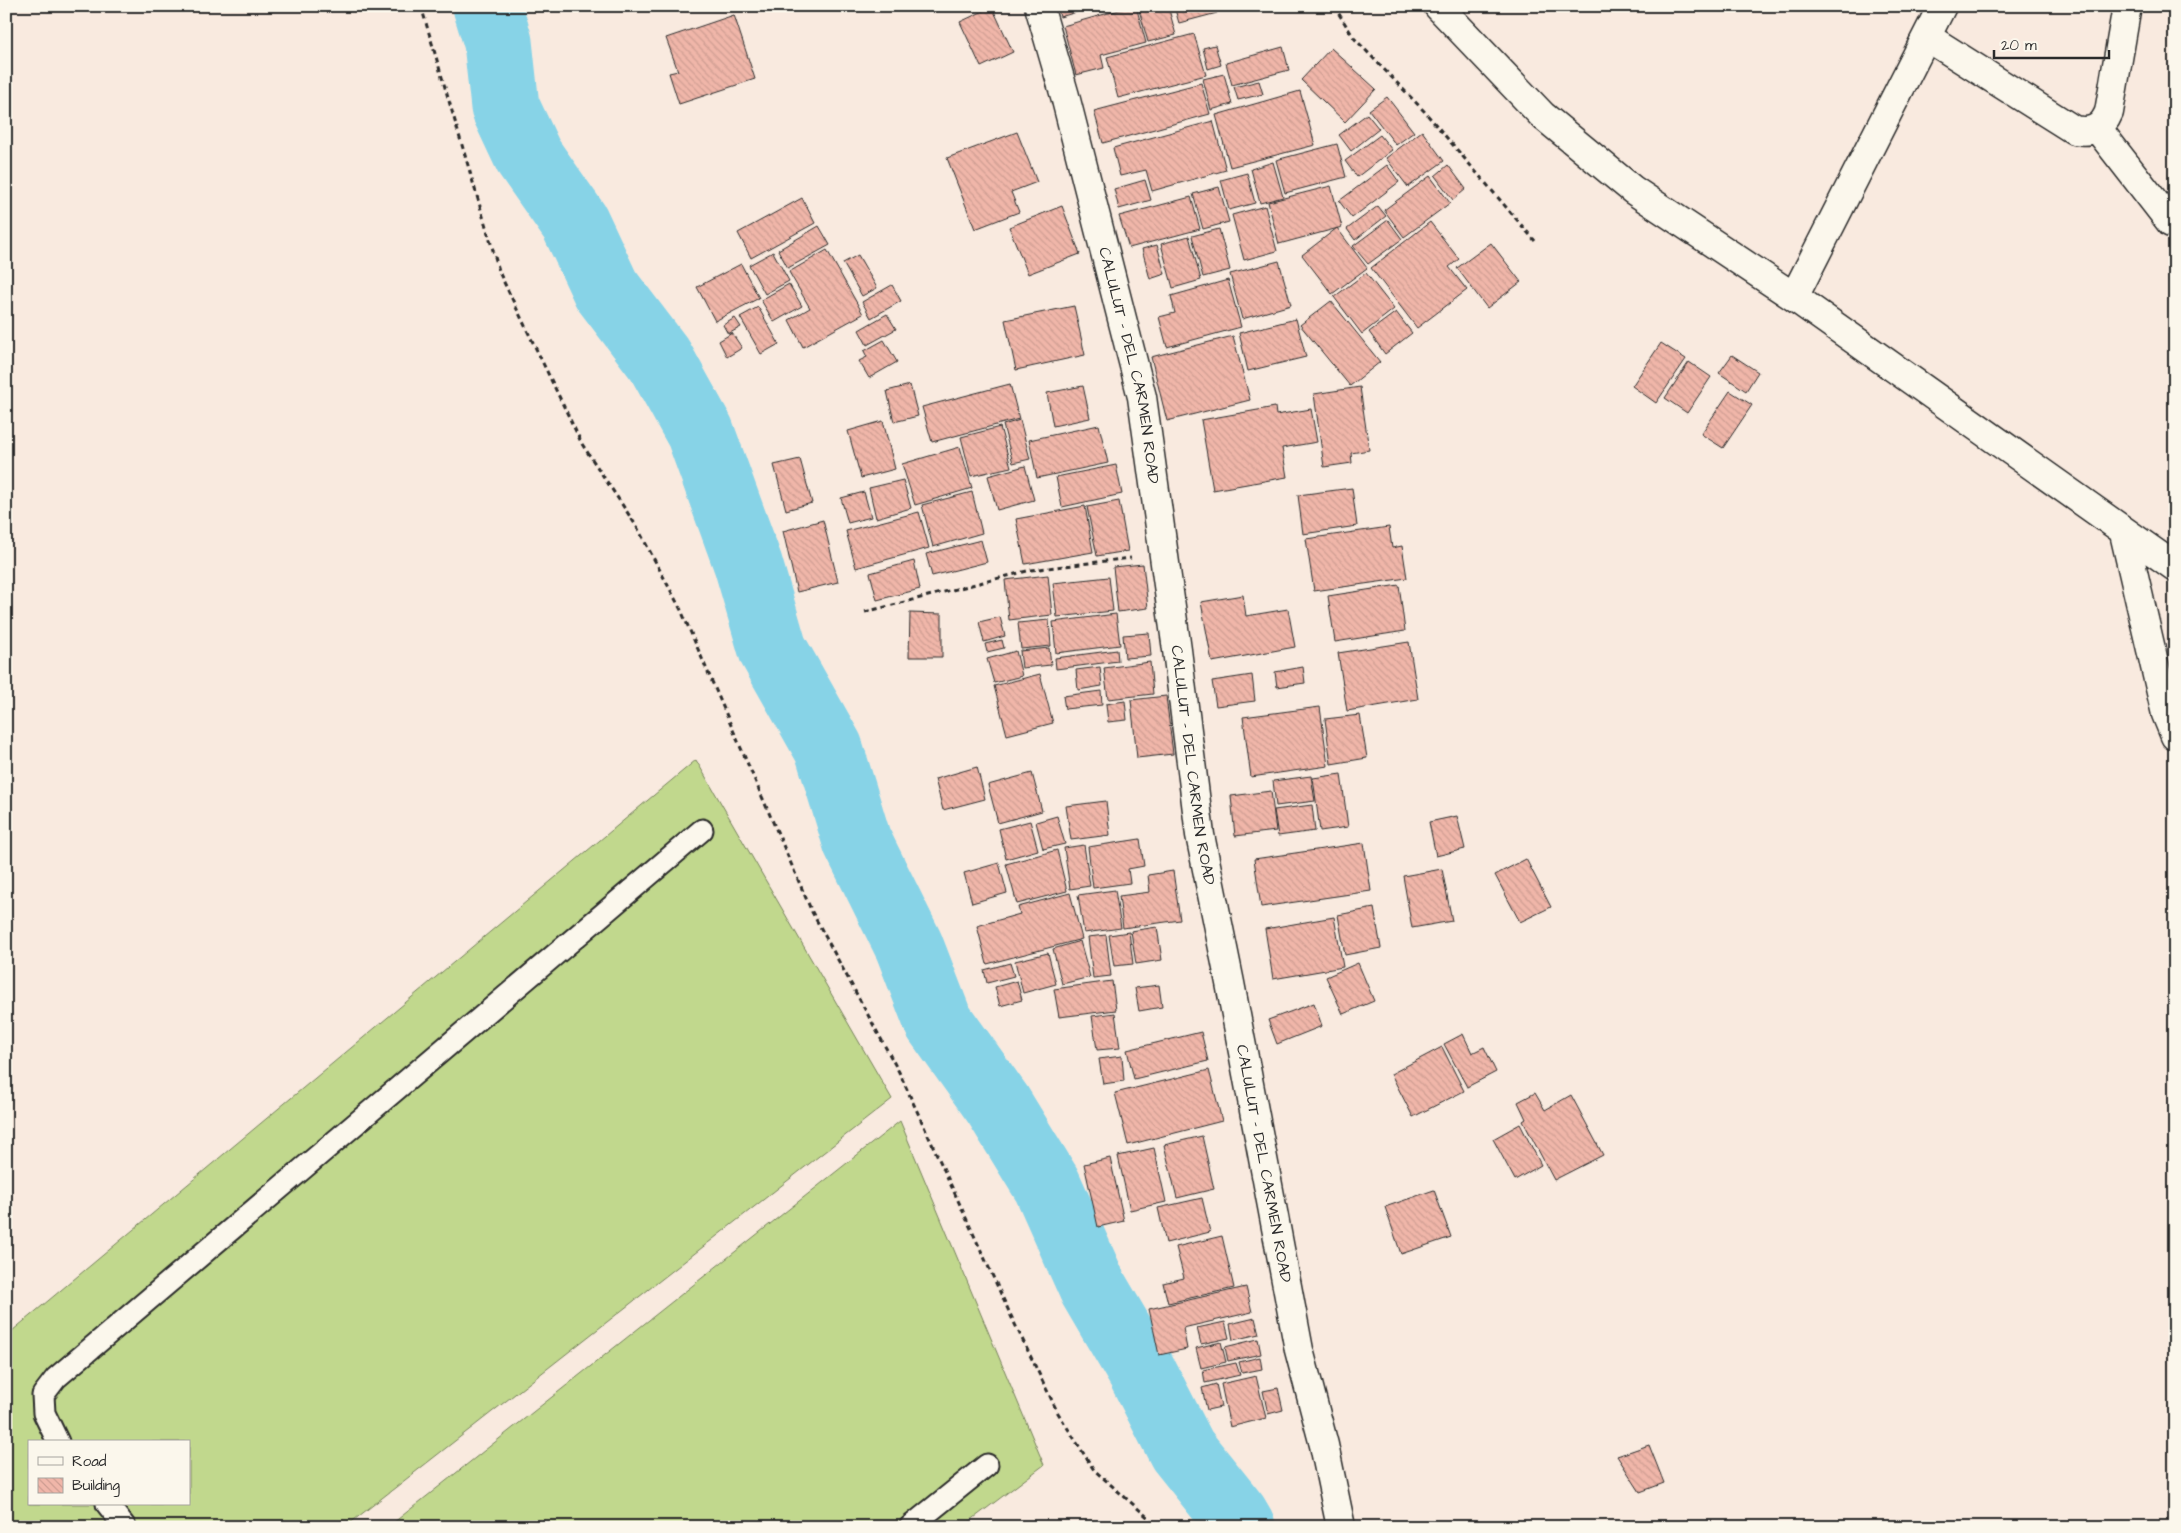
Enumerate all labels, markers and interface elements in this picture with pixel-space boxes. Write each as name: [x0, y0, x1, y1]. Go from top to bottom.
scale bar: [1994, 28, 2108, 60]
text: 20 m: [2001, 35, 2037, 56]
street label: CALULUT - DEL CARMEN ROAD: [1093, 245, 1165, 485]
street label: CALULUT - DEL CARMEN ROAD: [1166, 644, 1221, 887]
street label: CALULUT - DEL CARMEN ROAD: [1231, 1043, 1297, 1284]
legend: [28, 1440, 190, 1506]
text: Road: [72, 1451, 107, 1472]
text: Building: [72, 1475, 120, 1497]

